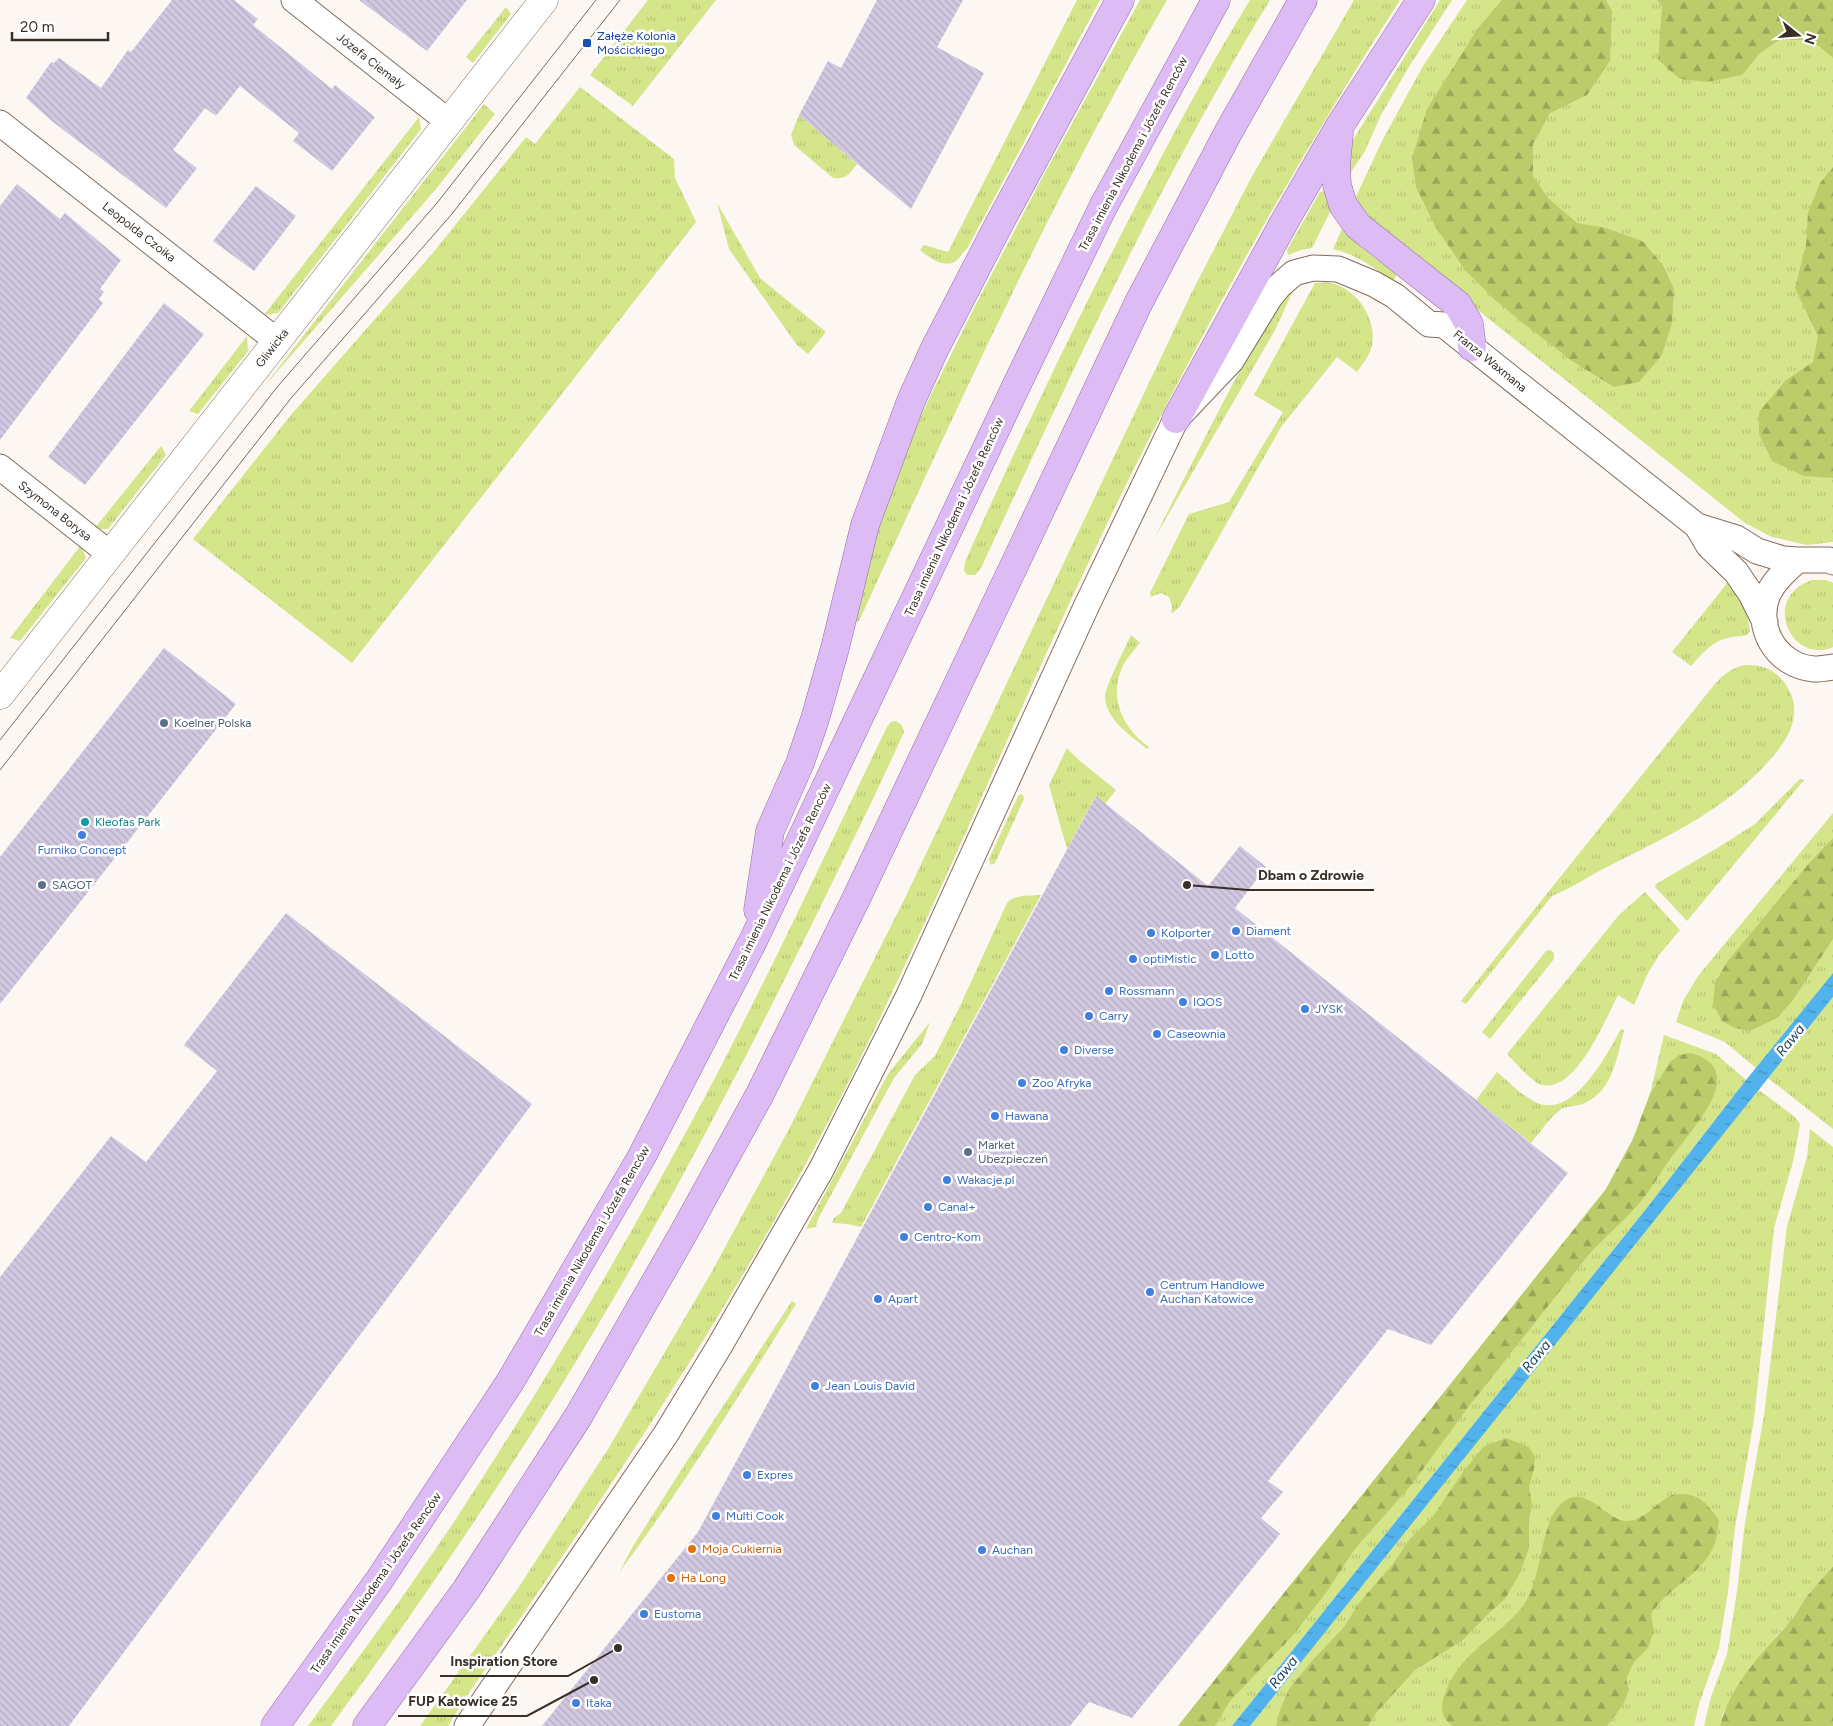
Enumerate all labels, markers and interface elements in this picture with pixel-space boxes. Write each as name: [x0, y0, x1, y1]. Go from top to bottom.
scale bar: [12, 10, 109, 42]
north arrow: [1773, 10, 1823, 60]
text: 20 m: [20, 18, 54, 36]
place label: Załęże Kolonia Mościckiego: [597, 29, 676, 57]
street label: Józefa Ciemały: [334, 30, 409, 93]
text: N: [1800, 31, 1820, 46]
marker: Załęże Kolonia Mościckiego: [581, 37, 593, 49]
street label: Trasa imienia Nikodema i Józefa Renców: [1076, 54, 1191, 253]
street label: Leopolda Czoika: [100, 199, 178, 265]
street label: Gliwicka: [253, 326, 291, 370]
street label: Franza Waxmana: [1451, 327, 1529, 395]
street label: Trasa imienia Nikodema i Józefa Renców: [902, 415, 1007, 619]
street label: Szymona Borysa: [16, 478, 94, 544]
place label: Koelner Polska: [174, 716, 251, 730]
marker: Koelner Polska: [158, 717, 170, 729]
street label: Trasa imienia Nikodema i Józefa Renców: [726, 781, 834, 983]
place label: Kleofas Park: [95, 815, 161, 829]
marker: Kleofas Park: [79, 816, 91, 828]
marker: Furniko Concept: [76, 829, 88, 841]
place label: Furniko Concept: [37, 843, 127, 857]
callout: Dbam o Zdrowie: [1248, 861, 1374, 890]
text: Dbam o Zdrowie: [1258, 867, 1364, 884]
place label: SAGOT: [52, 878, 93, 892]
marker: SAGOT: [36, 879, 48, 891]
place label: Diament: [1246, 924, 1292, 938]
marker: Diament: [1230, 925, 1242, 937]
place label: Kolporter: [1161, 926, 1211, 940]
marker: Kolporter: [1145, 927, 1157, 939]
place label: Lotto: [1225, 948, 1254, 962]
marker: Lotto: [1209, 949, 1221, 961]
place label: optiMistic: [1143, 952, 1197, 966]
marker: optiMistic: [1127, 953, 1139, 965]
place label: Rossmann: [1119, 984, 1175, 998]
marker: Rossmann: [1103, 985, 1115, 997]
place label: IQOS: [1193, 995, 1222, 1009]
marker: IQOS: [1177, 996, 1189, 1008]
place label: JYSK: [1315, 1002, 1344, 1016]
marker: JYSK: [1299, 1003, 1311, 1015]
place label: Carry: [1099, 1009, 1129, 1023]
marker: Carry: [1083, 1010, 1095, 1022]
water label: Rawa: [1772, 1021, 1808, 1060]
place label: Caseownia: [1167, 1027, 1226, 1041]
marker: Caseownia: [1151, 1028, 1163, 1040]
place label: Diverse: [1074, 1043, 1114, 1057]
marker: Diverse: [1058, 1044, 1070, 1056]
place label: Zoo Afryka: [1032, 1076, 1091, 1090]
marker: Zoo Afryka: [1016, 1077, 1028, 1089]
place label: Hawana: [1005, 1109, 1048, 1123]
marker: Hawana: [989, 1110, 1001, 1122]
place label: Market Ubezpieczeń: [978, 1138, 1048, 1166]
street label: Trasa imienia Nikodema i Józefa Renców: [532, 1143, 653, 1339]
marker: Market Ubezpieczeń: [962, 1146, 974, 1158]
place label: Wakacje.pl: [957, 1173, 1014, 1187]
marker: Wakacje.pl: [941, 1174, 953, 1186]
place label: Canal+: [938, 1200, 976, 1214]
marker: Canal+: [922, 1201, 934, 1213]
place label: Centro-Kom: [914, 1230, 981, 1244]
marker: Centro-Kom: [898, 1231, 910, 1243]
place label: Centrum Handlowe Auchan Katowice: [1160, 1278, 1265, 1306]
marker: Centrum Handlowe Auchan Katowice: [1144, 1286, 1156, 1298]
place label: Apart: [888, 1292, 918, 1306]
marker: Apart: [872, 1293, 884, 1305]
water label: Rawa: [1518, 1337, 1554, 1376]
place label: Jean Louis David: [825, 1379, 915, 1393]
marker: Jean Louis David: [809, 1380, 821, 1392]
place label: Expres: [757, 1468, 794, 1482]
marker: Expres: [741, 1469, 753, 1481]
street label: Trasa imienia Nikodema i Józefa Renców: [308, 1489, 444, 1676]
place label: Multi Cook: [726, 1509, 784, 1523]
marker: Multi Cook: [710, 1510, 722, 1522]
place label: Moja Cukiernia: [702, 1542, 782, 1556]
marker: Moja Cukiernia: [686, 1543, 698, 1555]
place label: Auchan: [992, 1543, 1033, 1557]
marker: Auchan: [976, 1544, 988, 1556]
place label: Ha Long: [681, 1571, 726, 1585]
marker: Ha Long: [665, 1572, 677, 1584]
place label: Eustoma: [654, 1607, 701, 1621]
marker: Eustoma: [638, 1608, 650, 1620]
callout: Inspiration Store: [440, 1647, 568, 1676]
text: Inspiration Store: [450, 1653, 558, 1670]
water label: Rawa: [1265, 1653, 1301, 1692]
callout: FUP Katowice 25: [398, 1687, 527, 1716]
text: FUP Katowice 25: [408, 1693, 518, 1710]
place label: Itaka: [586, 1696, 612, 1710]
marker: Itaka: [570, 1697, 582, 1709]

